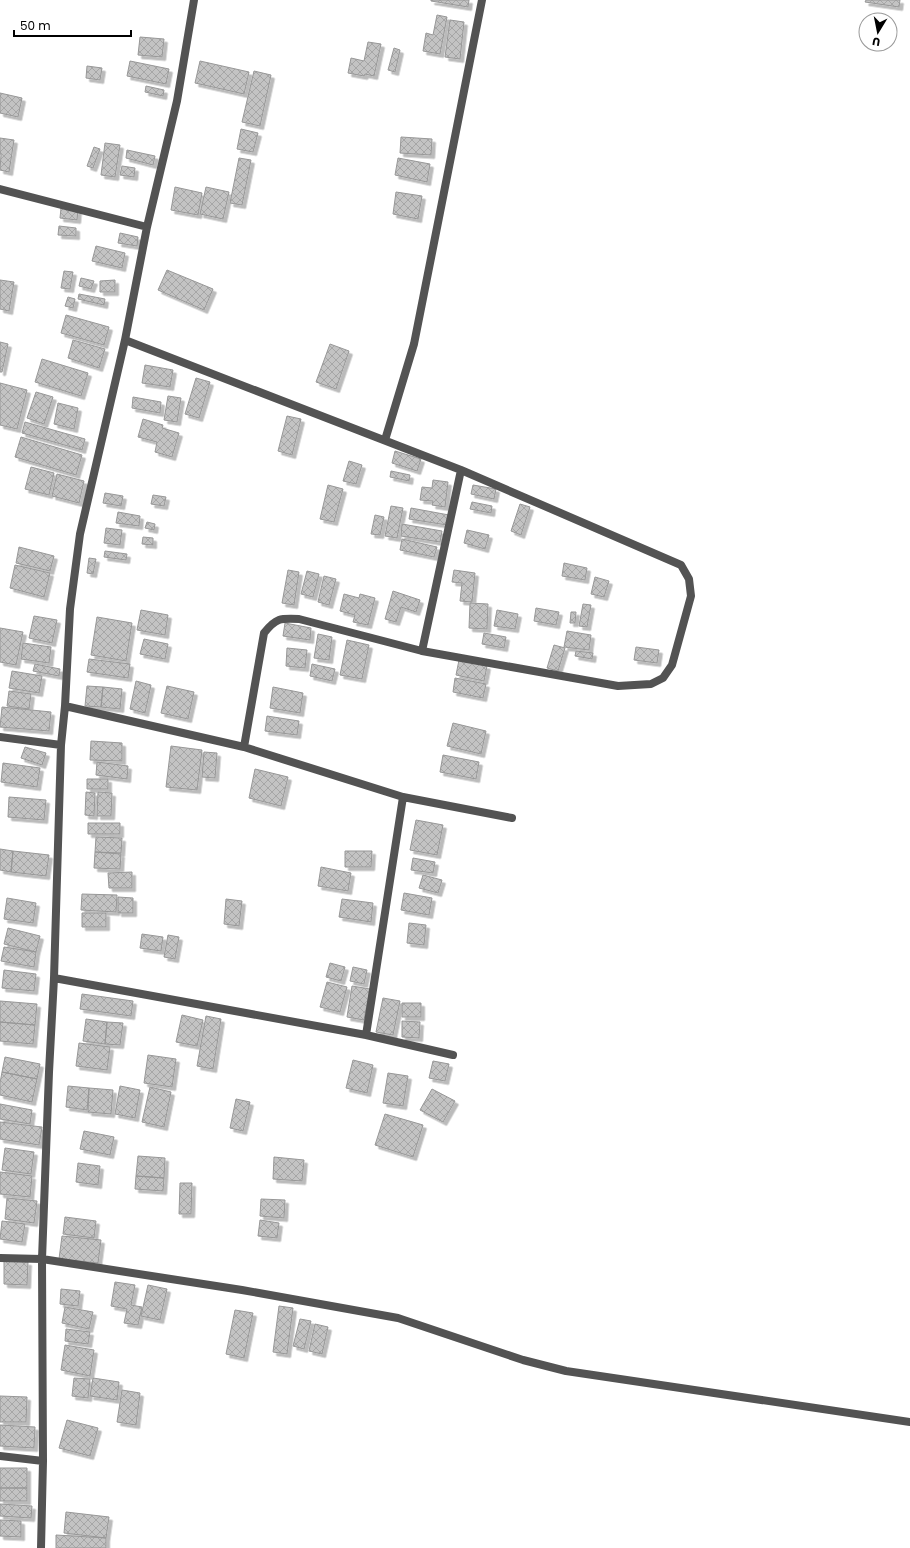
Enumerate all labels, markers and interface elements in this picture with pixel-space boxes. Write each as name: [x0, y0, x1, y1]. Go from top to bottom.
scale bar: [14, 12, 131, 38]
north arrow: [858, 12, 898, 52]
text: 50 m: [20, 17, 51, 34]
text: U: [871, 33, 881, 50]

